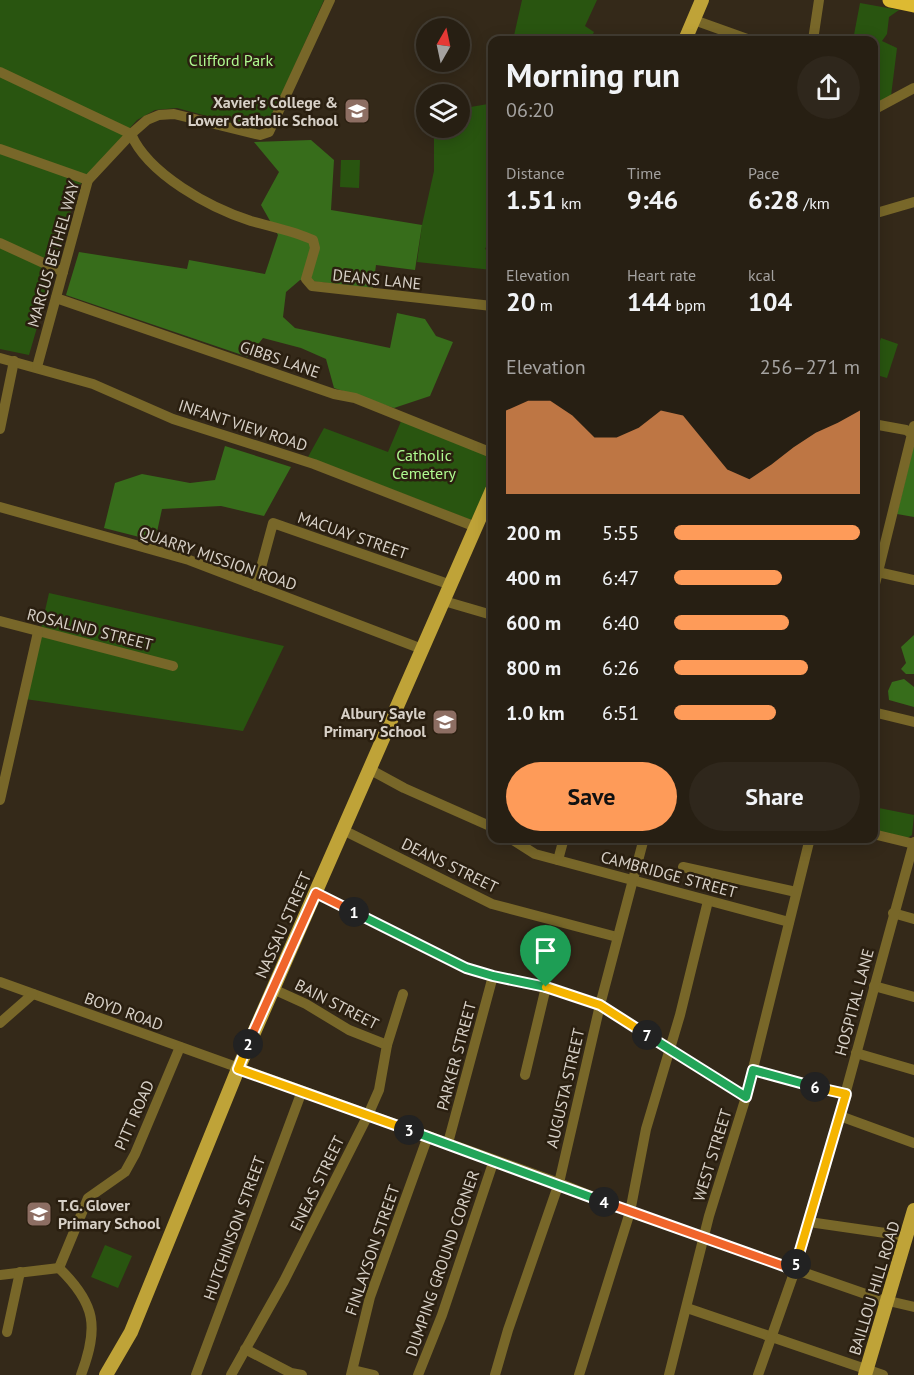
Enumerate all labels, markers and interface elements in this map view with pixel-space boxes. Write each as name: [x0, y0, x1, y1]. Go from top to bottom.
north arrow: [416, 18, 470, 72]
map controls: [416, 18, 470, 138]
park label: Clifford Park: [189, 50, 274, 70]
text: Morning run: [506, 53, 680, 96]
button: share: [797, 56, 860, 119]
button: layers: [416, 84, 470, 138]
place label: Xavier's College & Lower Catholic School: [188, 92, 338, 130]
school or university icon: Xavier's College & Lower Catholic School: [342, 96, 372, 126]
text: 06:20: [506, 97, 554, 123]
text: Distance: [506, 163, 565, 183]
text: Time: [627, 163, 661, 183]
text: Pace: [748, 163, 779, 183]
street label: MARCUS BETHEL WAY: [23, 179, 83, 329]
text: 1.51: [506, 183, 557, 216]
text: 9:46: [627, 183, 678, 216]
text: 6:28: [748, 183, 799, 216]
text: km: [557, 193, 582, 213]
text: /km: [799, 193, 830, 213]
street label: DEANS LANE: [332, 264, 422, 294]
text: Elevation: [506, 265, 570, 285]
text: Heart rate: [627, 265, 696, 285]
text: kcal: [748, 265, 775, 285]
text: 20: [506, 285, 535, 318]
text: 144: [627, 285, 671, 318]
text: 104: [748, 285, 792, 318]
text: m: [535, 295, 553, 315]
text: bpm: [671, 295, 706, 315]
street label: GIBBS LANE: [238, 336, 322, 382]
text: Elevation: [506, 354, 586, 380]
text: 256–271 m: [760, 354, 860, 380]
street label: INFANT VIEW ROAD: [176, 395, 310, 455]
park label: Catholic Cemetery: [392, 445, 457, 483]
street label: MACUAY STREET: [295, 507, 411, 563]
text: 200 m: [506, 520, 561, 546]
text: 5:55: [602, 520, 639, 546]
street label: QUARRY MISSION ROAD: [136, 522, 300, 594]
text: 400 m: [506, 565, 561, 591]
text: 6:47: [602, 565, 639, 591]
street label: ROSALIND STREET: [25, 604, 155, 654]
text: 600 m: [506, 610, 561, 636]
text: 6:40: [602, 610, 639, 636]
text: 800 m: [506, 655, 561, 681]
text: 6:26: [602, 655, 639, 681]
text: 1.0 km: [506, 700, 565, 726]
text: 6:51: [602, 700, 639, 726]
place label: Albury Sayle Primary School: [324, 703, 426, 741]
school or university icon: Albury Sayle Primary School: [430, 707, 460, 737]
button: Save: [506, 762, 677, 831]
button: Share: [689, 762, 860, 831]
street label: DEANS STREET: [398, 833, 502, 897]
street label: CAMBRIDGE STREET: [599, 846, 739, 902]
street label: NASSAU STREET: [251, 869, 315, 981]
pin: 1: [339, 897, 369, 927]
text: 1: [349, 902, 359, 922]
pin: [520, 925, 571, 987]
icon: arrive: [529, 934, 562, 967]
street label: HOSPITAL LANE: [830, 946, 878, 1058]
street label: BAIN STREET: [292, 974, 382, 1034]
street label: BOYD ROAD: [82, 987, 166, 1035]
street label: PARKER STREET: [432, 999, 480, 1113]
pin: 7: [632, 1020, 662, 1050]
text: 7: [642, 1025, 652, 1045]
street label: AUGUSTA STREET: [542, 1026, 589, 1150]
pin: 2: [233, 1029, 263, 1059]
text: 2: [243, 1034, 253, 1054]
pin: 6: [800, 1072, 830, 1102]
street label: PITT ROAD: [110, 1077, 158, 1153]
text: 6: [810, 1077, 820, 1097]
street label: WEST STREET: [688, 1106, 736, 1204]
pin: 3: [394, 1115, 424, 1145]
text: 3: [404, 1120, 414, 1140]
street label: ENEAS STREET: [285, 1132, 349, 1234]
street label: HUTCHINSON STREET: [199, 1153, 269, 1303]
street label: DUMPING GROUND CORNER: [401, 1167, 483, 1359]
street label: FINLAYSON STREET: [340, 1182, 404, 1318]
pin: 4: [589, 1187, 619, 1217]
text: 4: [599, 1192, 609, 1212]
place label: T.G. Glover Primary School: [58, 1195, 160, 1233]
school or university icon: T.G. Glover Primary School: [24, 1199, 54, 1229]
street label: BAILLOU HILL ROAD: [844, 1219, 904, 1357]
pin: 5: [781, 1249, 811, 1279]
text: 5: [791, 1254, 801, 1274]

